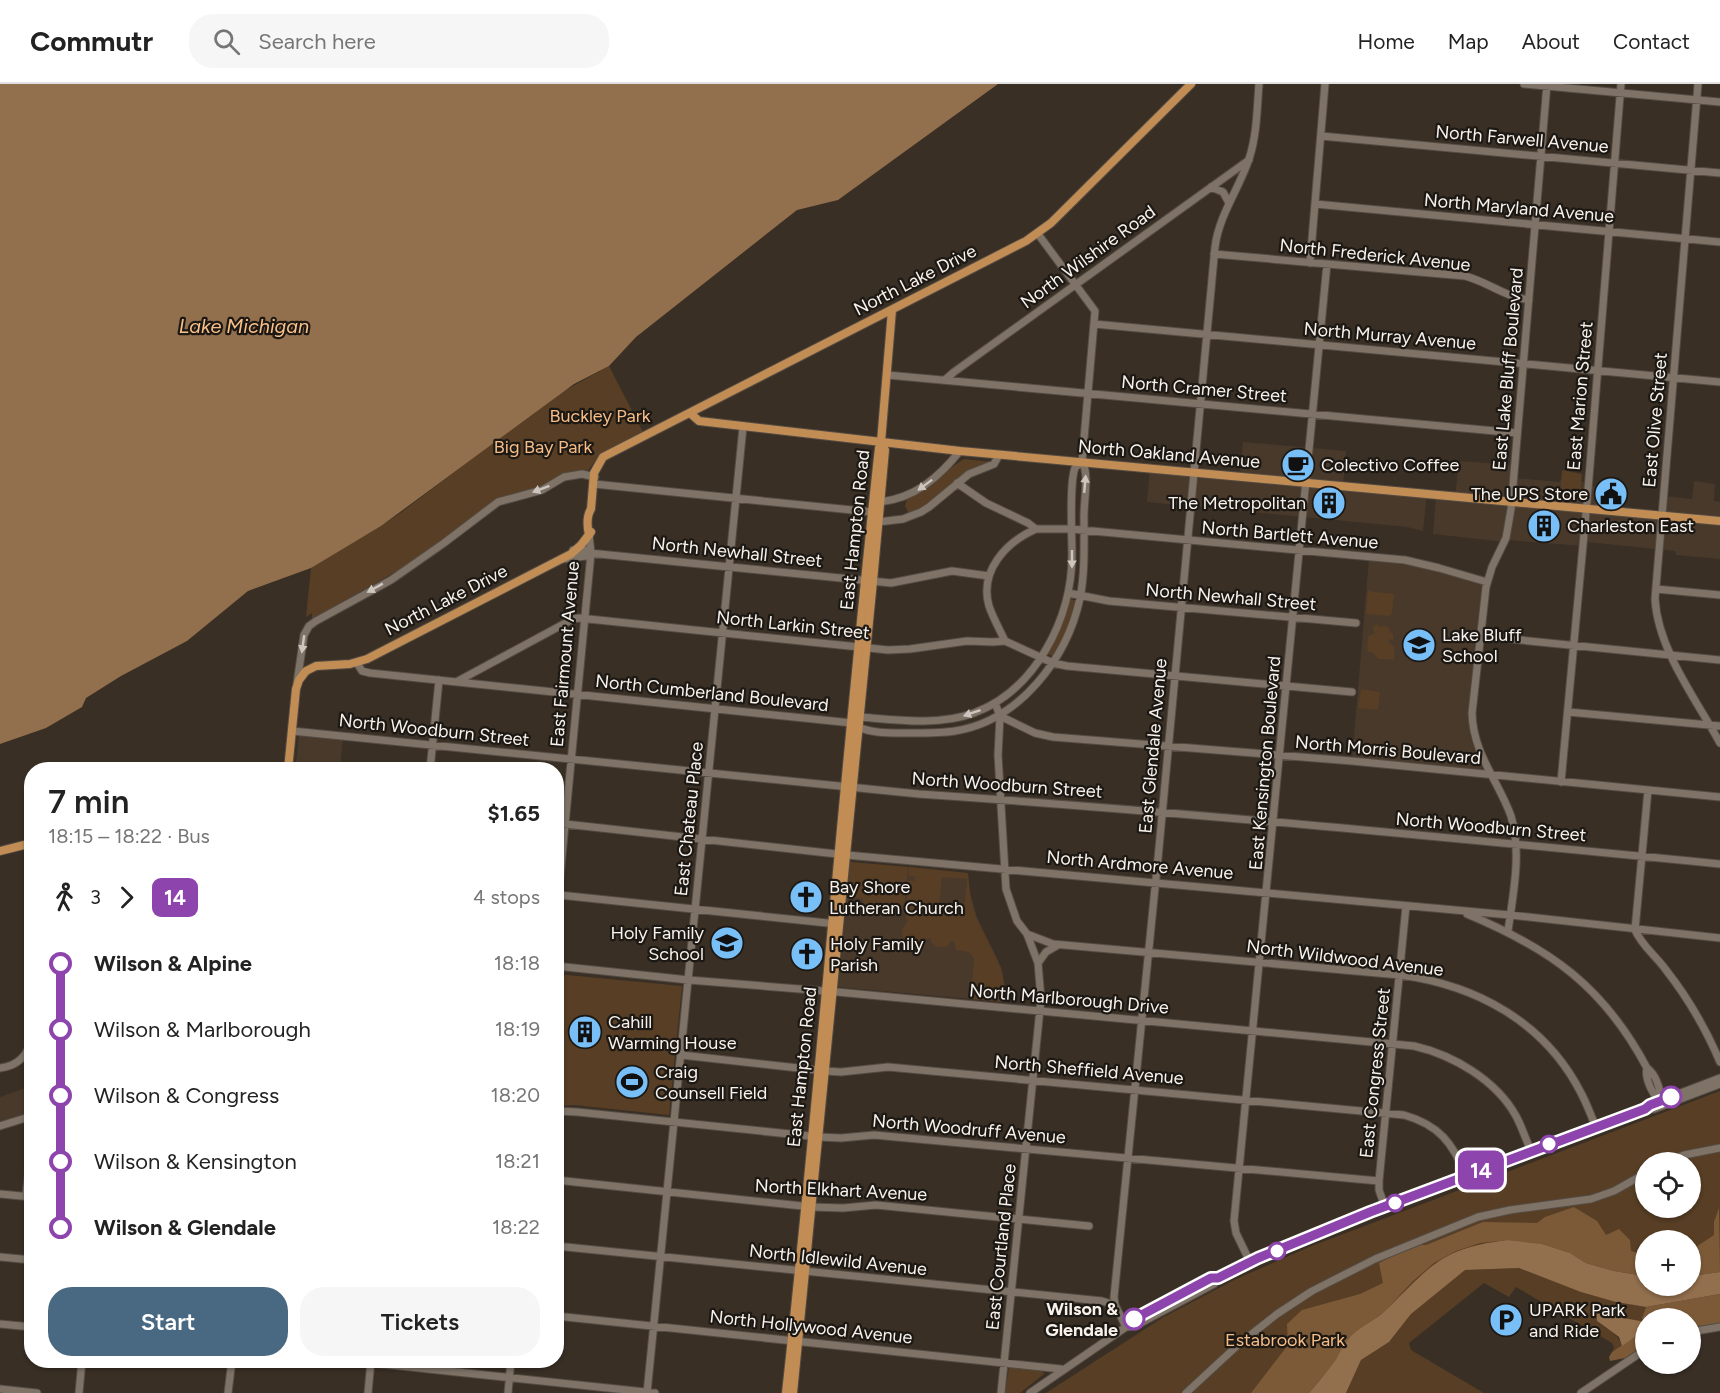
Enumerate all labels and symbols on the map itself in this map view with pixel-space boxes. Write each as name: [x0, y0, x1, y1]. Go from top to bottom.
street label: North Farwell Avenue: [1435, 120, 1610, 158]
street label: North Maryland Avenue: [1423, 189, 1615, 227]
street label: North Wilshire Road: [1016, 201, 1160, 313]
street label: North Frederick Avenue: [1279, 234, 1472, 276]
street label: North Lake Drive: [850, 240, 980, 320]
street label: East Lake Bluff Boulevard: [1488, 267, 1528, 471]
water label: Lake Michigan: [179, 314, 309, 338]
street label: North Murray Avenue: [1303, 318, 1477, 355]
street label: East Marion Street: [1563, 320, 1597, 471]
street label: East Olive Street: [1638, 351, 1672, 488]
street label: North Cramer Street: [1120, 371, 1288, 407]
park label: Buckley Park: [549, 405, 651, 427]
street label: North Oakland Avenue: [1077, 435, 1261, 473]
park label: Big Bay Park: [494, 436, 592, 458]
cafe icon: Colectivo Coffee: [1280, 447, 1316, 483]
street label: East Hampton Road: [836, 449, 874, 611]
place label: Colectivo Coffee: [1321, 454, 1459, 476]
one-way arrow: [1080, 475, 1090, 494]
public building icon: The UPS Store: [1593, 476, 1629, 512]
one-way arrow: [917, 479, 933, 491]
place label: The UPS Store: [1471, 483, 1588, 505]
one-way arrow: [531, 484, 549, 494]
building icon: The Metropolitan: [1311, 485, 1347, 521]
place label: The Metropolitan: [1168, 492, 1306, 514]
building icon: Charleston East: [1526, 508, 1562, 544]
place label: Charleston East: [1567, 515, 1694, 537]
street label: North Bartlett Avenue: [1201, 516, 1380, 554]
street label: North Newhall Street: [651, 532, 824, 572]
one-way arrow: [1067, 550, 1077, 569]
street label: North Lake Drive: [381, 560, 511, 640]
street label: East Fairmount Avenue: [546, 560, 584, 748]
street label: North Newhall Street: [1145, 579, 1318, 615]
one-way arrow: [366, 583, 383, 593]
street label: North Larkin Street: [715, 606, 871, 644]
place label: Lake Bluff School: [1442, 624, 1522, 667]
school or university icon: Lake Bluff School: [1401, 627, 1437, 663]
one-way arrow: [299, 635, 308, 654]
street label: East Kensington Boulevard: [1245, 655, 1285, 871]
street label: East Glendale Avenue: [1134, 657, 1172, 835]
street label: North Cumberland Boulevard: [594, 670, 830, 716]
one-way arrow: [963, 708, 981, 718]
street label: North Woodburn Street: [338, 709, 530, 751]
street label: North Morris Boulevard: [1294, 731, 1482, 769]
street label: East Chateau Place: [670, 741, 708, 897]
street label: North Woodburn Street: [911, 767, 1103, 803]
street label: North Woodburn Street: [1395, 808, 1587, 846]
street label: North Ardmore Avenue: [1046, 846, 1235, 884]
place label: Bay Shore Lutheran Church: [829, 876, 964, 919]
church icon: Bay Shore Lutheran Church: [788, 879, 824, 915]
place label: Holy Family School: [610, 922, 705, 965]
school or university icon: Holy Family School: [709, 925, 745, 961]
place label: Holy Family Parish: [830, 933, 924, 976]
street label: North Wildwood Avenue: [1245, 935, 1445, 981]
church icon: Holy Family Parish: [789, 936, 825, 972]
street label: North Marlborough Drive: [968, 979, 1170, 1019]
street label: East Hampton Road: [783, 986, 821, 1148]
street label: East Congress Street: [1355, 987, 1395, 1159]
place label: Cahill Warming House: [608, 1011, 737, 1054]
building icon: Cahill Warming House: [567, 1014, 603, 1050]
street label: North Sheffield Avenue: [994, 1051, 1185, 1089]
place label: Craig Counsell Field: [655, 1061, 767, 1104]
sports icon: Craig Counsell Field: [614, 1064, 650, 1100]
unlabelled marker: [1660, 1086, 1682, 1108]
street label: North Woodruff Avenue: [871, 1110, 1067, 1148]
unlabelled marker: [1540, 1135, 1558, 1153]
line badge: 14: [1454, 1150, 1508, 1190]
street label: East Courtland Place: [981, 1163, 1021, 1331]
street label: North Elkhart Avenue: [754, 1175, 928, 1206]
unlabelled marker: [1386, 1194, 1404, 1212]
street label: North Idlewild Avenue: [748, 1240, 928, 1280]
unlabelled marker: [1268, 1242, 1286, 1260]
place label: Wilson & Glendale: [1045, 1298, 1118, 1341]
place label: UPARK Park and Ride: [1529, 1299, 1626, 1342]
parking icon: UPARK Park and Ride: [1488, 1302, 1524, 1338]
street label: North Hollywood Avenue: [709, 1305, 914, 1349]
marker: Wilson & Glendale: [1123, 1308, 1145, 1330]
park label: Estabrook Park: [1225, 1329, 1345, 1351]

